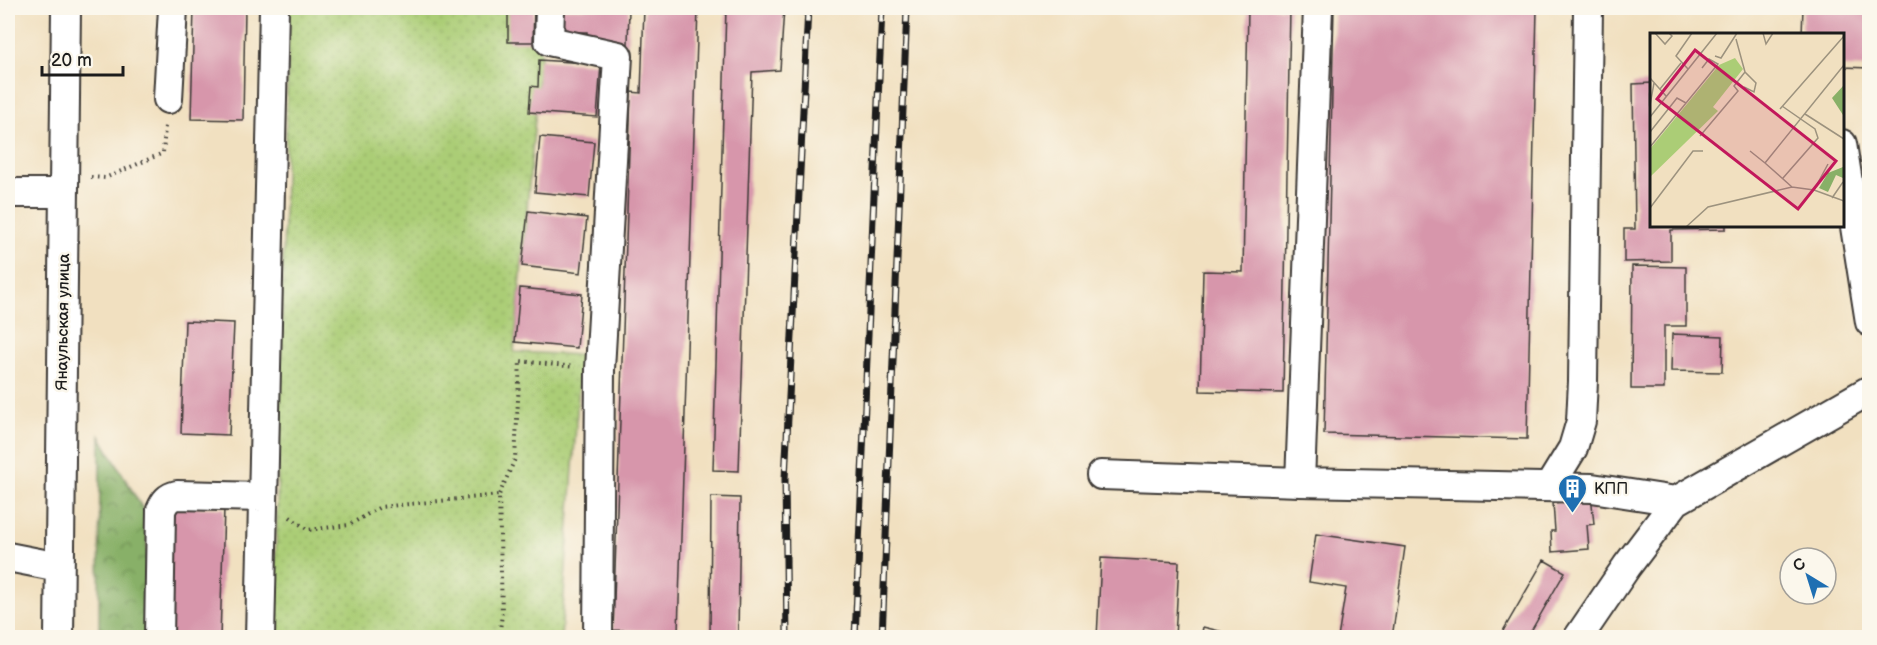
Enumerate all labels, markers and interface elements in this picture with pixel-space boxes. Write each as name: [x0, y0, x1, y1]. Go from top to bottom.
inset map: [1650, 33, 1844, 226]
scale bar: [42, 39, 123, 77]
text: 20 m: [51, 50, 92, 71]
street label: Янаульская улица: [53, 253, 74, 391]
building icon: КПП: [1557, 472, 1589, 514]
place label: КПП: [1594, 480, 1628, 499]
north arrow: [1778, 546, 1838, 606]
text: С: [1789, 554, 1810, 576]

